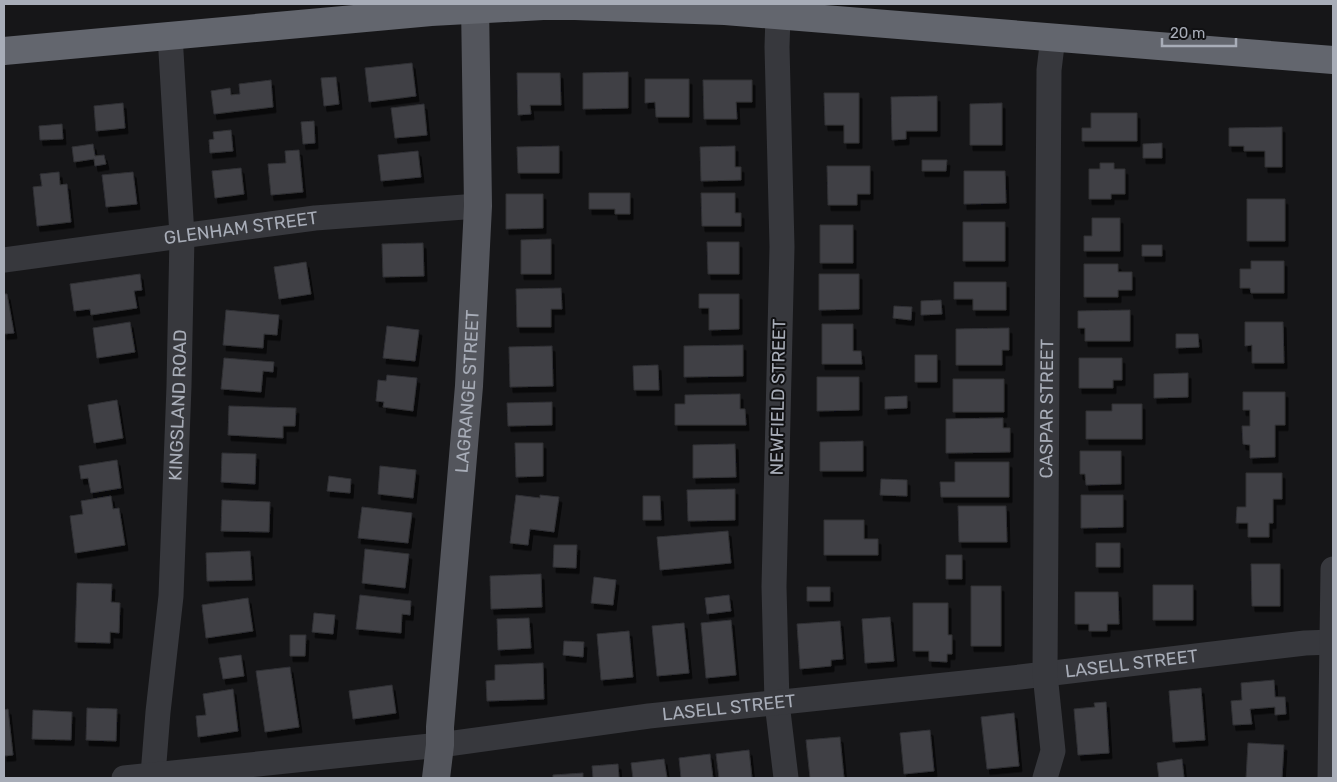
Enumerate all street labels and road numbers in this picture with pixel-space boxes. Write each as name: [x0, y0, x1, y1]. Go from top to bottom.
street label: GLENHAM STREET: [163, 207, 319, 249]
street label: LAGRANGE STREET: [451, 309, 484, 474]
street label: NEWFIELD STREET: [766, 319, 790, 475]
street label: KINGSLAND ROAD: [164, 329, 191, 481]
street label: CASPAR STREET: [1035, 339, 1058, 478]
street label: LASELL STREET: [1064, 645, 1199, 683]
street label: LASELL STREET: [661, 690, 797, 726]

